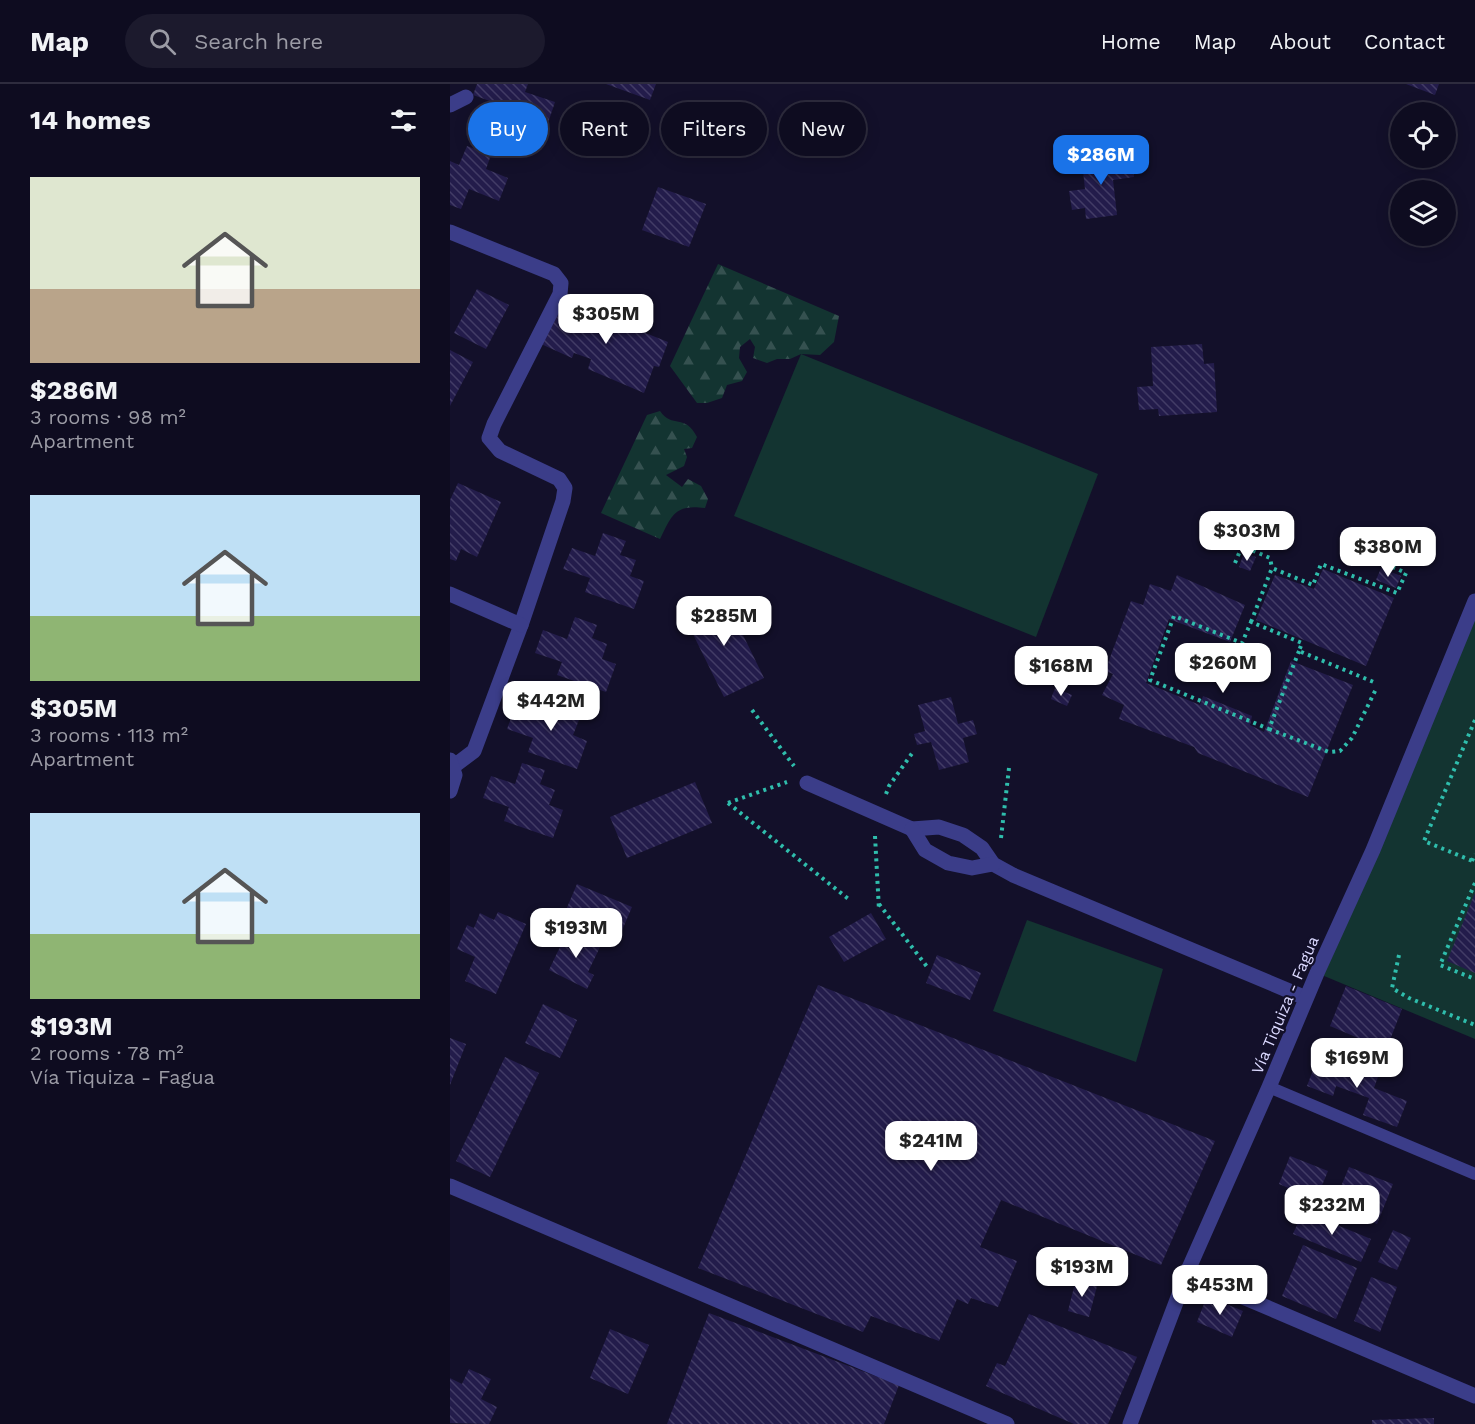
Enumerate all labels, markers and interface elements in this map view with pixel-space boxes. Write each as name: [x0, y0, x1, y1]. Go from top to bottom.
search box: [125, 14, 545, 68]
text: Map: [30, 25, 89, 58]
icon: search: [146, 25, 179, 58]
text: Search here: [194, 29, 323, 54]
text: Home: [1101, 29, 1161, 54]
text: Map: [1194, 29, 1237, 54]
text: About: [1270, 29, 1331, 54]
text: Contact: [1364, 29, 1445, 54]
chip: Buy: [468, 102, 548, 156]
chip: Rent: [560, 102, 649, 156]
chip: Filters: [661, 102, 767, 156]
chip: New: [779, 102, 866, 156]
map controls: [1390, 102, 1456, 246]
button: locate: [1390, 102, 1456, 168]
icon: filters: [387, 104, 420, 137]
text: 14 homes: [30, 105, 151, 135]
pin: $286M: [1059, 135, 1143, 186]
text: $286M: [1067, 142, 1135, 166]
button: layers: [1390, 180, 1456, 246]
icon: home: [171, 216, 279, 324]
pin: $305M: [564, 294, 648, 345]
text: $305M: [572, 301, 640, 325]
text: $286M: [30, 375, 118, 405]
text: 3 rooms · 98 m²: [30, 405, 186, 429]
text: Apartment: [30, 429, 134, 453]
pin: $303M: [1205, 511, 1289, 562]
text: $303M: [1213, 518, 1281, 542]
pin: $380M: [1346, 527, 1430, 578]
icon: home: [171, 534, 279, 642]
text: $380M: [1354, 534, 1422, 558]
pin: $285M: [682, 596, 766, 647]
text: $285M: [690, 603, 758, 627]
pin: $260M: [1181, 643, 1265, 694]
pin: $168M: [1019, 646, 1103, 697]
text: $260M: [1189, 650, 1257, 674]
text: $168M: [1029, 653, 1093, 677]
pin: $442M: [509, 681, 593, 732]
text: $442M: [517, 688, 585, 712]
text: $305M: [30, 693, 118, 723]
text: 3 rooms · 113 m²: [30, 723, 188, 747]
text: Apartment: [30, 747, 134, 771]
icon: home: [171, 852, 279, 960]
pin: $193M: [534, 908, 618, 959]
text: $193M: [544, 915, 608, 939]
street label: Vía Tiquiza - Fagua: [1247, 933, 1323, 1077]
text: $193M: [30, 1011, 113, 1041]
pin: $169M: [1315, 1038, 1399, 1089]
text: 2 rooms · 78 m²: [30, 1041, 184, 1065]
text: $169M: [1325, 1045, 1389, 1069]
text: Vía Tiquiza - Fagua: [30, 1065, 215, 1089]
pin: $241M: [889, 1121, 973, 1172]
text: $241M: [899, 1128, 963, 1152]
pin: $232M: [1290, 1185, 1374, 1236]
text: $232M: [1299, 1192, 1365, 1216]
pin: $193M: [1040, 1247, 1124, 1298]
text: $193M: [1050, 1254, 1114, 1278]
pin: $453M: [1178, 1265, 1262, 1316]
text: $453M: [1186, 1272, 1254, 1296]

